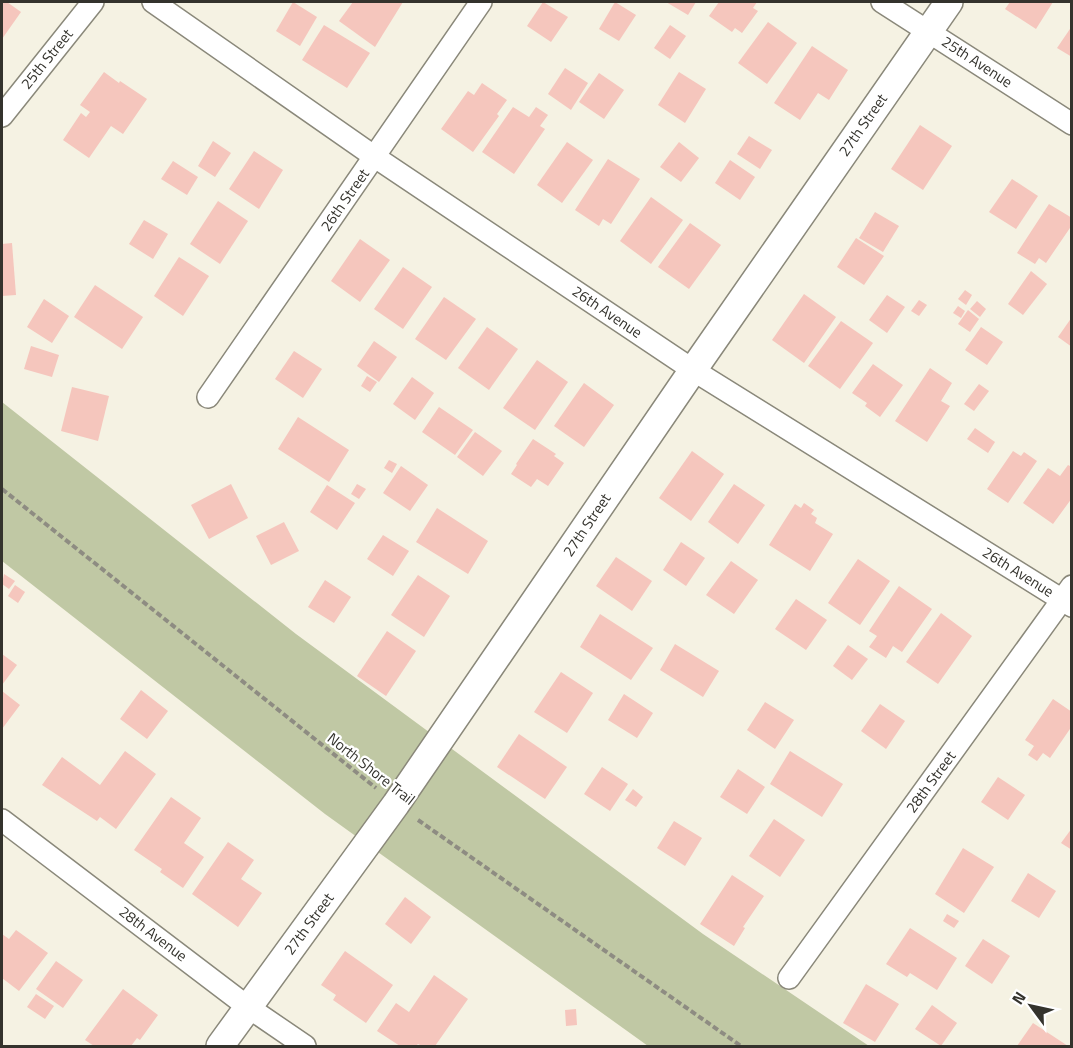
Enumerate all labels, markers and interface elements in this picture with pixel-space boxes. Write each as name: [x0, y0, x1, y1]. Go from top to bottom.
street label: 25th Street: [15, 23, 79, 94]
street label: 25th Avenue: [937, 30, 1017, 93]
street label: 27th Street: [832, 88, 893, 161]
street label: 26th Street: [314, 163, 375, 236]
street label: 26th Avenue: [568, 280, 647, 344]
street label: 27th Street: [557, 488, 617, 561]
street label: 26th Avenue: [978, 541, 1058, 603]
street label: North Shore Trail: [323, 727, 420, 810]
street label: 28th Street: [900, 745, 962, 818]
street label: 27th Street: [278, 887, 340, 960]
street label: 28th Avenue: [114, 900, 192, 967]
north arrow: [1001, 976, 1061, 1036]
text: N: [1005, 987, 1032, 1009]

